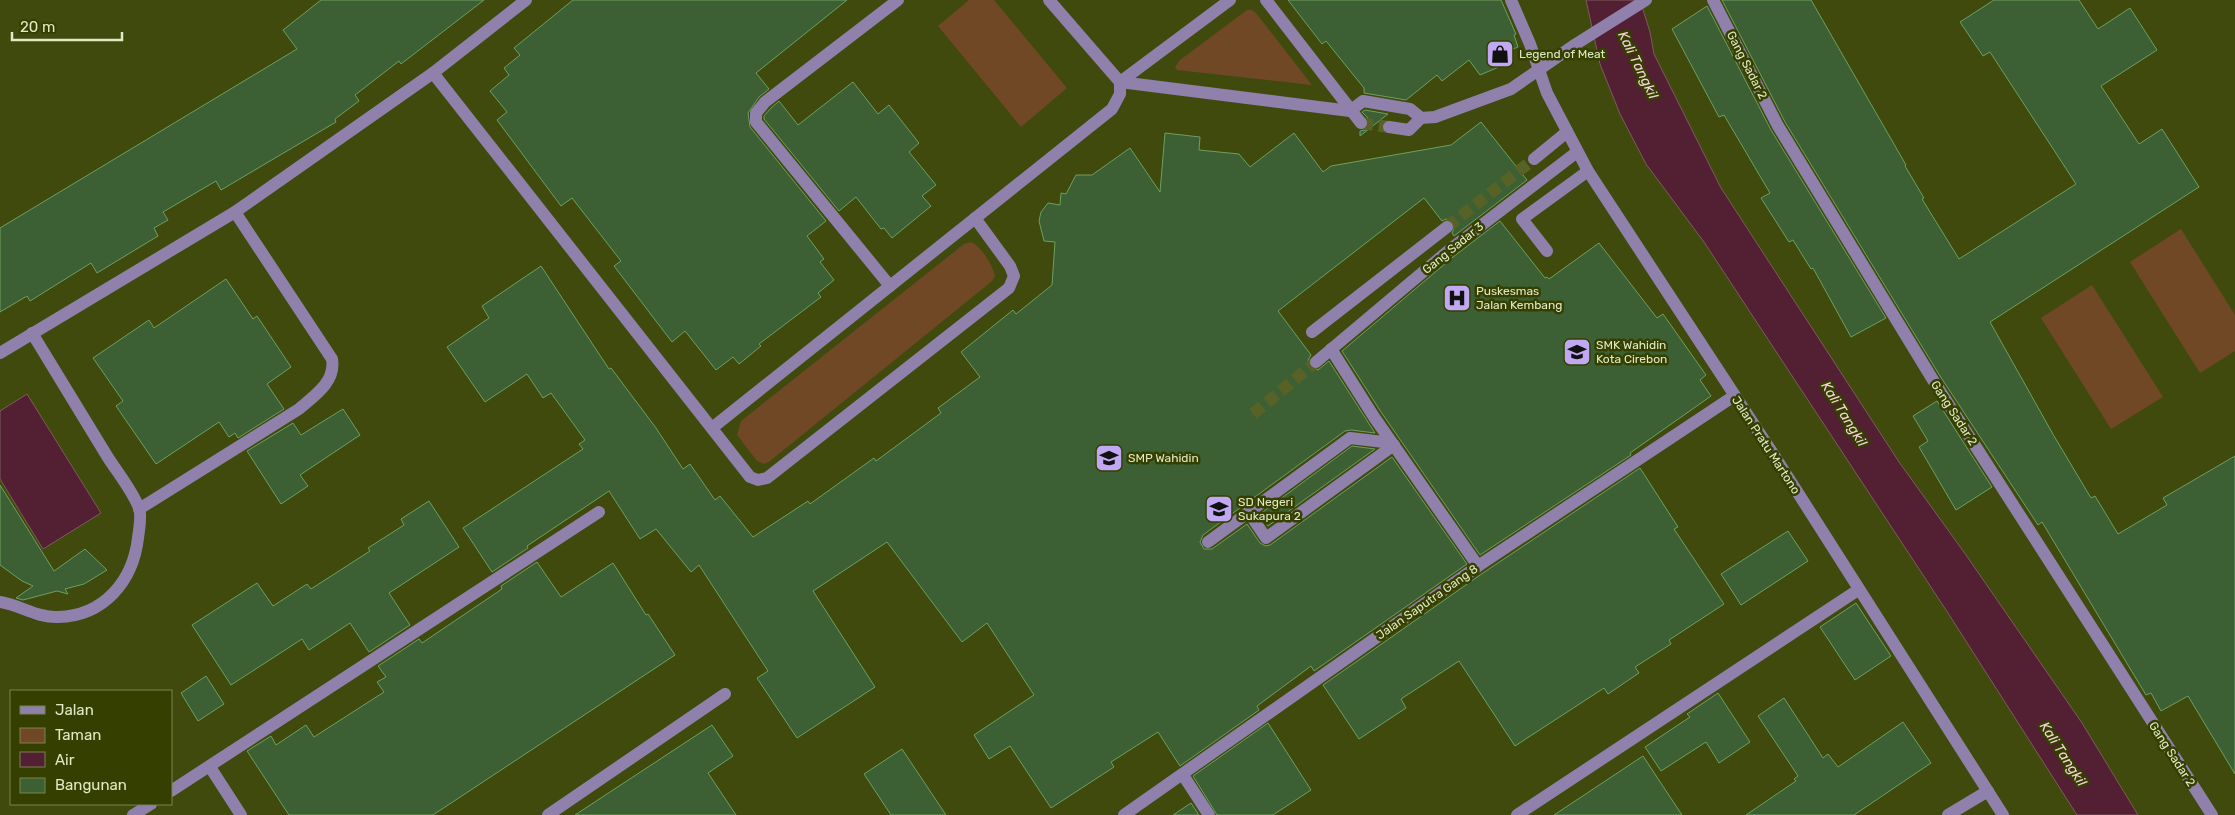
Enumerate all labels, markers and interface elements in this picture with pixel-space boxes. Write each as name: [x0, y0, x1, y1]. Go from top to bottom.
scale bar: [12, 10, 122, 42]
text: 20 m: [20, 18, 55, 36]
water label: Kali Tangkil: [1614, 28, 1662, 102]
street label: Gang Sadar 2: [1724, 29, 1770, 101]
shop icon: Legend of Meat: [1485, 39, 1515, 69]
place label: Legend of Meat: [1519, 47, 1606, 61]
street label: Gang Sadar 3: [1420, 219, 1486, 277]
hospital icon: Puskesmas Jalan Kembang: [1442, 283, 1472, 313]
place label: Puskesmas Jalan Kembang: [1476, 284, 1562, 312]
school or university icon: SMK Wahidin Kota Cirebon: [1562, 337, 1592, 367]
place label: SMK Wahidin Kota Cirebon: [1596, 338, 1667, 366]
water label: Kali Tangkil: [1817, 378, 1871, 450]
street label: Gang Sadar 2: [1928, 378, 1980, 448]
street label: Jalan Pratu Martono: [1729, 393, 1803, 497]
school or university icon: SMP Wahidin: [1094, 443, 1124, 473]
place label: SMP Wahidin: [1128, 451, 1199, 465]
school or university icon: SD Negeri Sukapura 2: [1204, 494, 1234, 524]
place label: SD Negeri Sukapura 2: [1238, 495, 1301, 523]
street label: Jalan Saputra Gang 8: [1373, 562, 1481, 642]
legend: [10, 690, 172, 805]
text: Jalan: [55, 701, 94, 719]
water label: Kali Tangkil: [2036, 719, 2090, 790]
street label: Gang Sadar 2: [2146, 719, 2198, 789]
text: Taman: [55, 726, 101, 744]
text: Air: [55, 751, 75, 769]
text: Bangunan: [55, 776, 127, 794]

